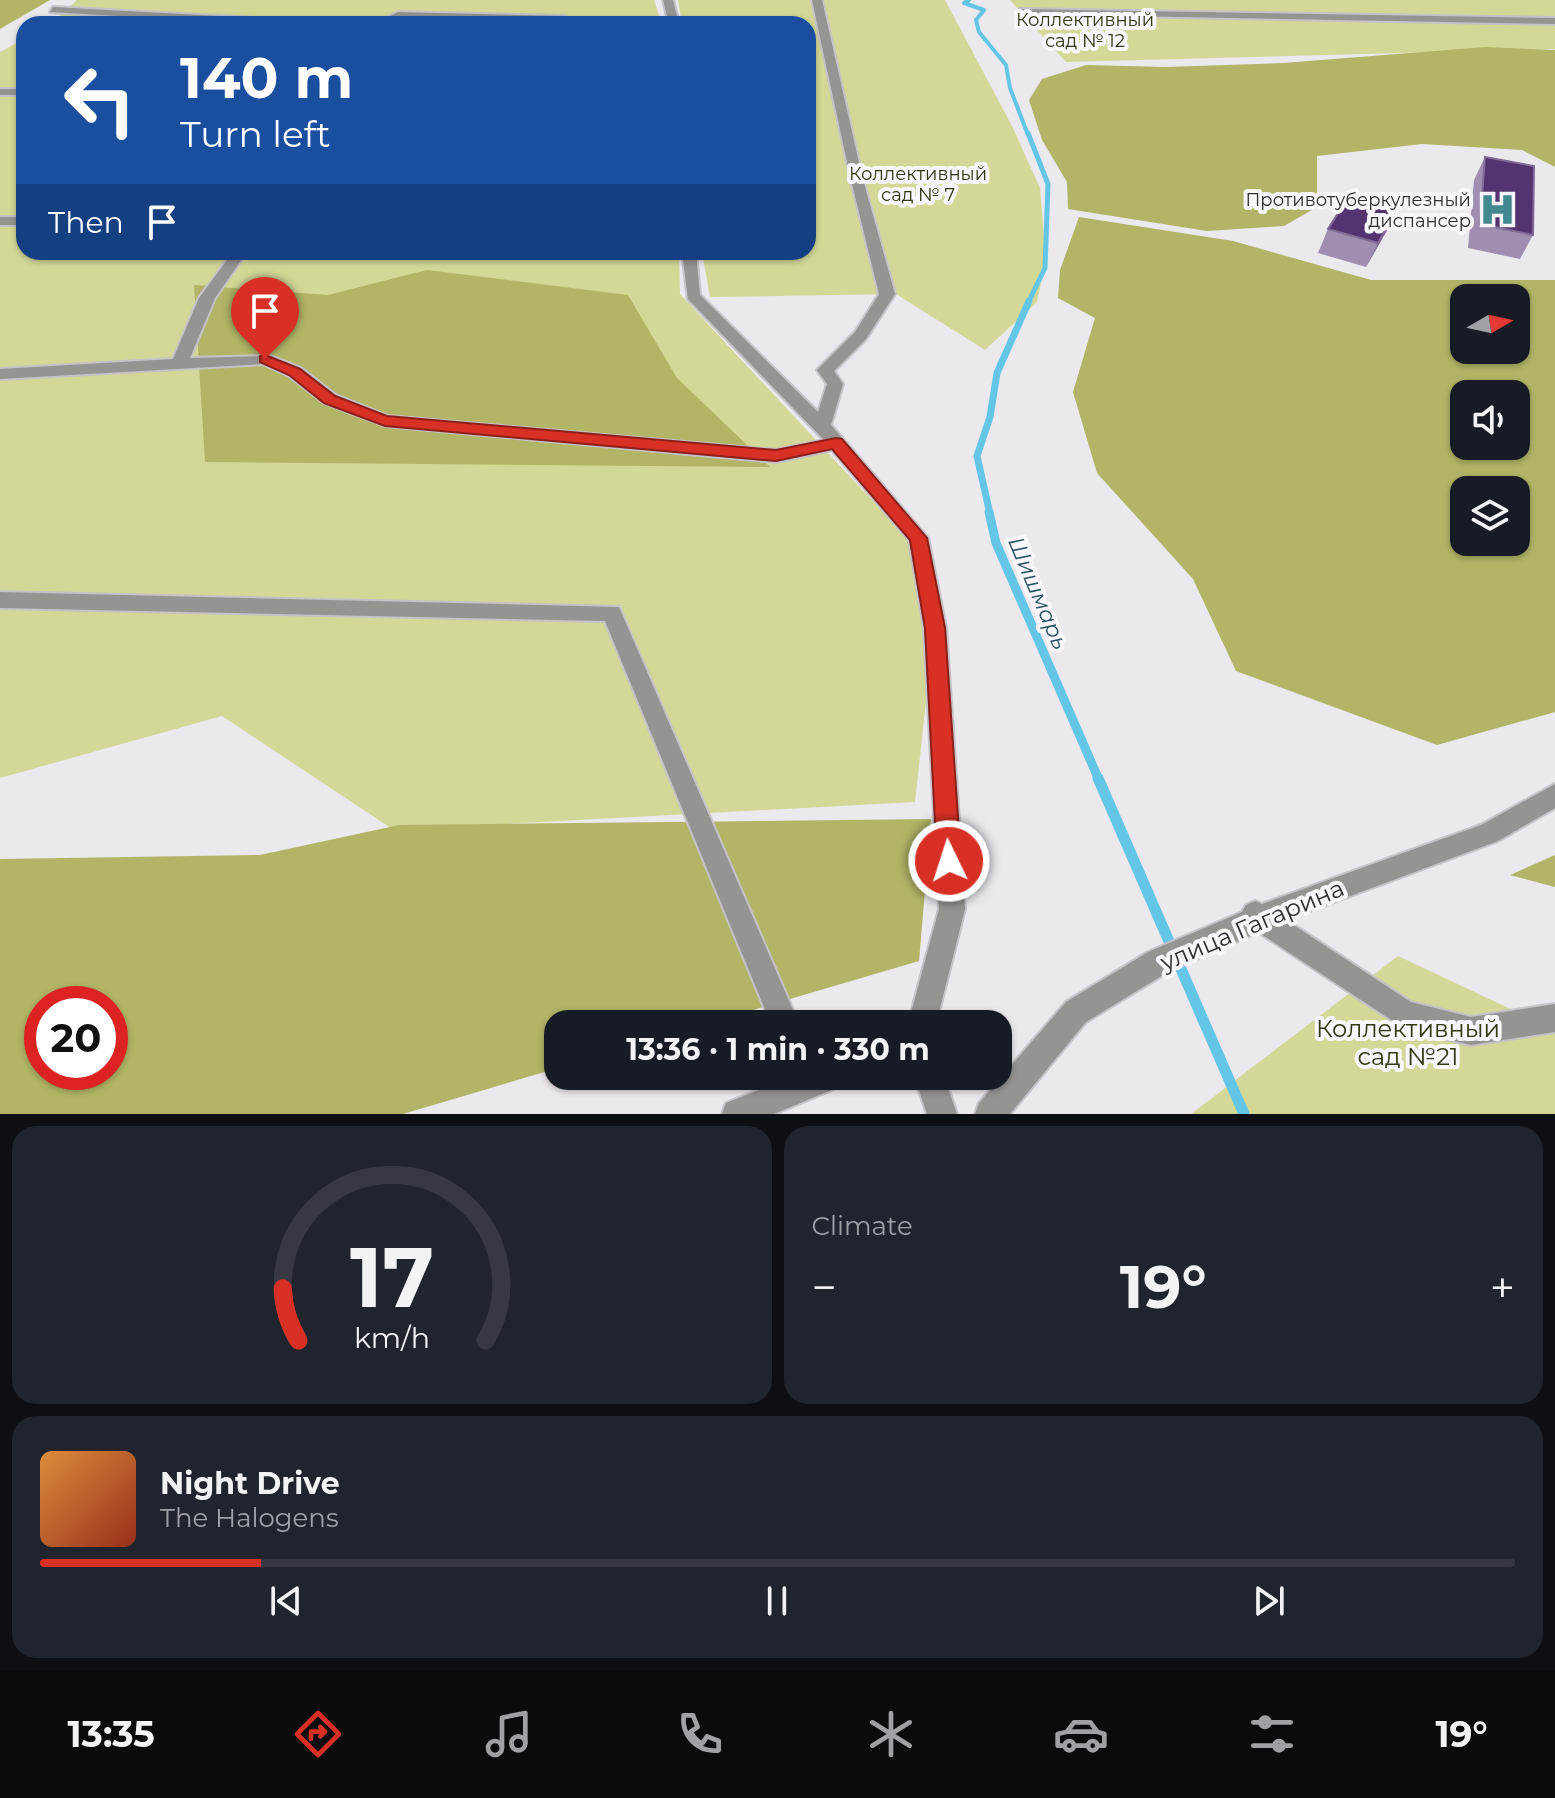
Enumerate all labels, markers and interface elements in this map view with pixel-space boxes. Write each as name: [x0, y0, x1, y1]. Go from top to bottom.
park label: Коллективный сад № 12: [1016, 9, 1154, 52]
text: 140 m: [180, 44, 353, 112]
icon: left: [48, 48, 152, 152]
text: Turn left: [180, 112, 331, 156]
park label: Коллективный сад № 7: [849, 163, 987, 206]
place label: Противотуберкулезный диспансер: [1246, 189, 1471, 232]
hospital icon: Противотуберкулезный диспансер: [1478, 191, 1516, 229]
icon: arrive: [140, 200, 184, 244]
text: Then: [48, 204, 124, 241]
pin: [231, 277, 299, 359]
north arrow: [1450, 284, 1530, 364]
map controls: [1450, 284, 1530, 556]
icon: arrive: [243, 289, 287, 333]
button: sound: [1450, 380, 1530, 460]
button: layers: [1450, 476, 1530, 556]
water label: Шишмарь: [1002, 533, 1074, 653]
position arrow: [907, 819, 991, 903]
street label: улица Гагарина: [1155, 873, 1348, 977]
speed limit sign: 20: [24, 986, 128, 1090]
park label: Коллективный сад №21: [1316, 1014, 1500, 1071]
text: 13:36 · 1 min · 330 m: [626, 1031, 930, 1068]
text: Climate: [812, 1210, 913, 1242]
text: 17: [350, 1226, 434, 1328]
text: 19°: [1120, 1250, 1207, 1323]
text: −: [812, 1260, 837, 1314]
text: +: [1490, 1260, 1515, 1314]
text: km/h: [354, 1320, 430, 1355]
text: Night Drive: [160, 1465, 340, 1502]
text: The Halogens: [160, 1502, 339, 1534]
icon: previous: [264, 1579, 308, 1623]
icon: pause: [755, 1579, 799, 1623]
icon: next: [1247, 1579, 1291, 1623]
icon: directions: [290, 1706, 346, 1762]
icon: music: [481, 1706, 537, 1762]
icon: phone: [672, 1706, 728, 1762]
icon: climate: [863, 1706, 919, 1762]
icon: car: [1053, 1706, 1109, 1762]
icon: filters: [1244, 1706, 1300, 1762]
text: 13:35: [67, 1712, 155, 1756]
text: 19°: [1435, 1712, 1487, 1756]

